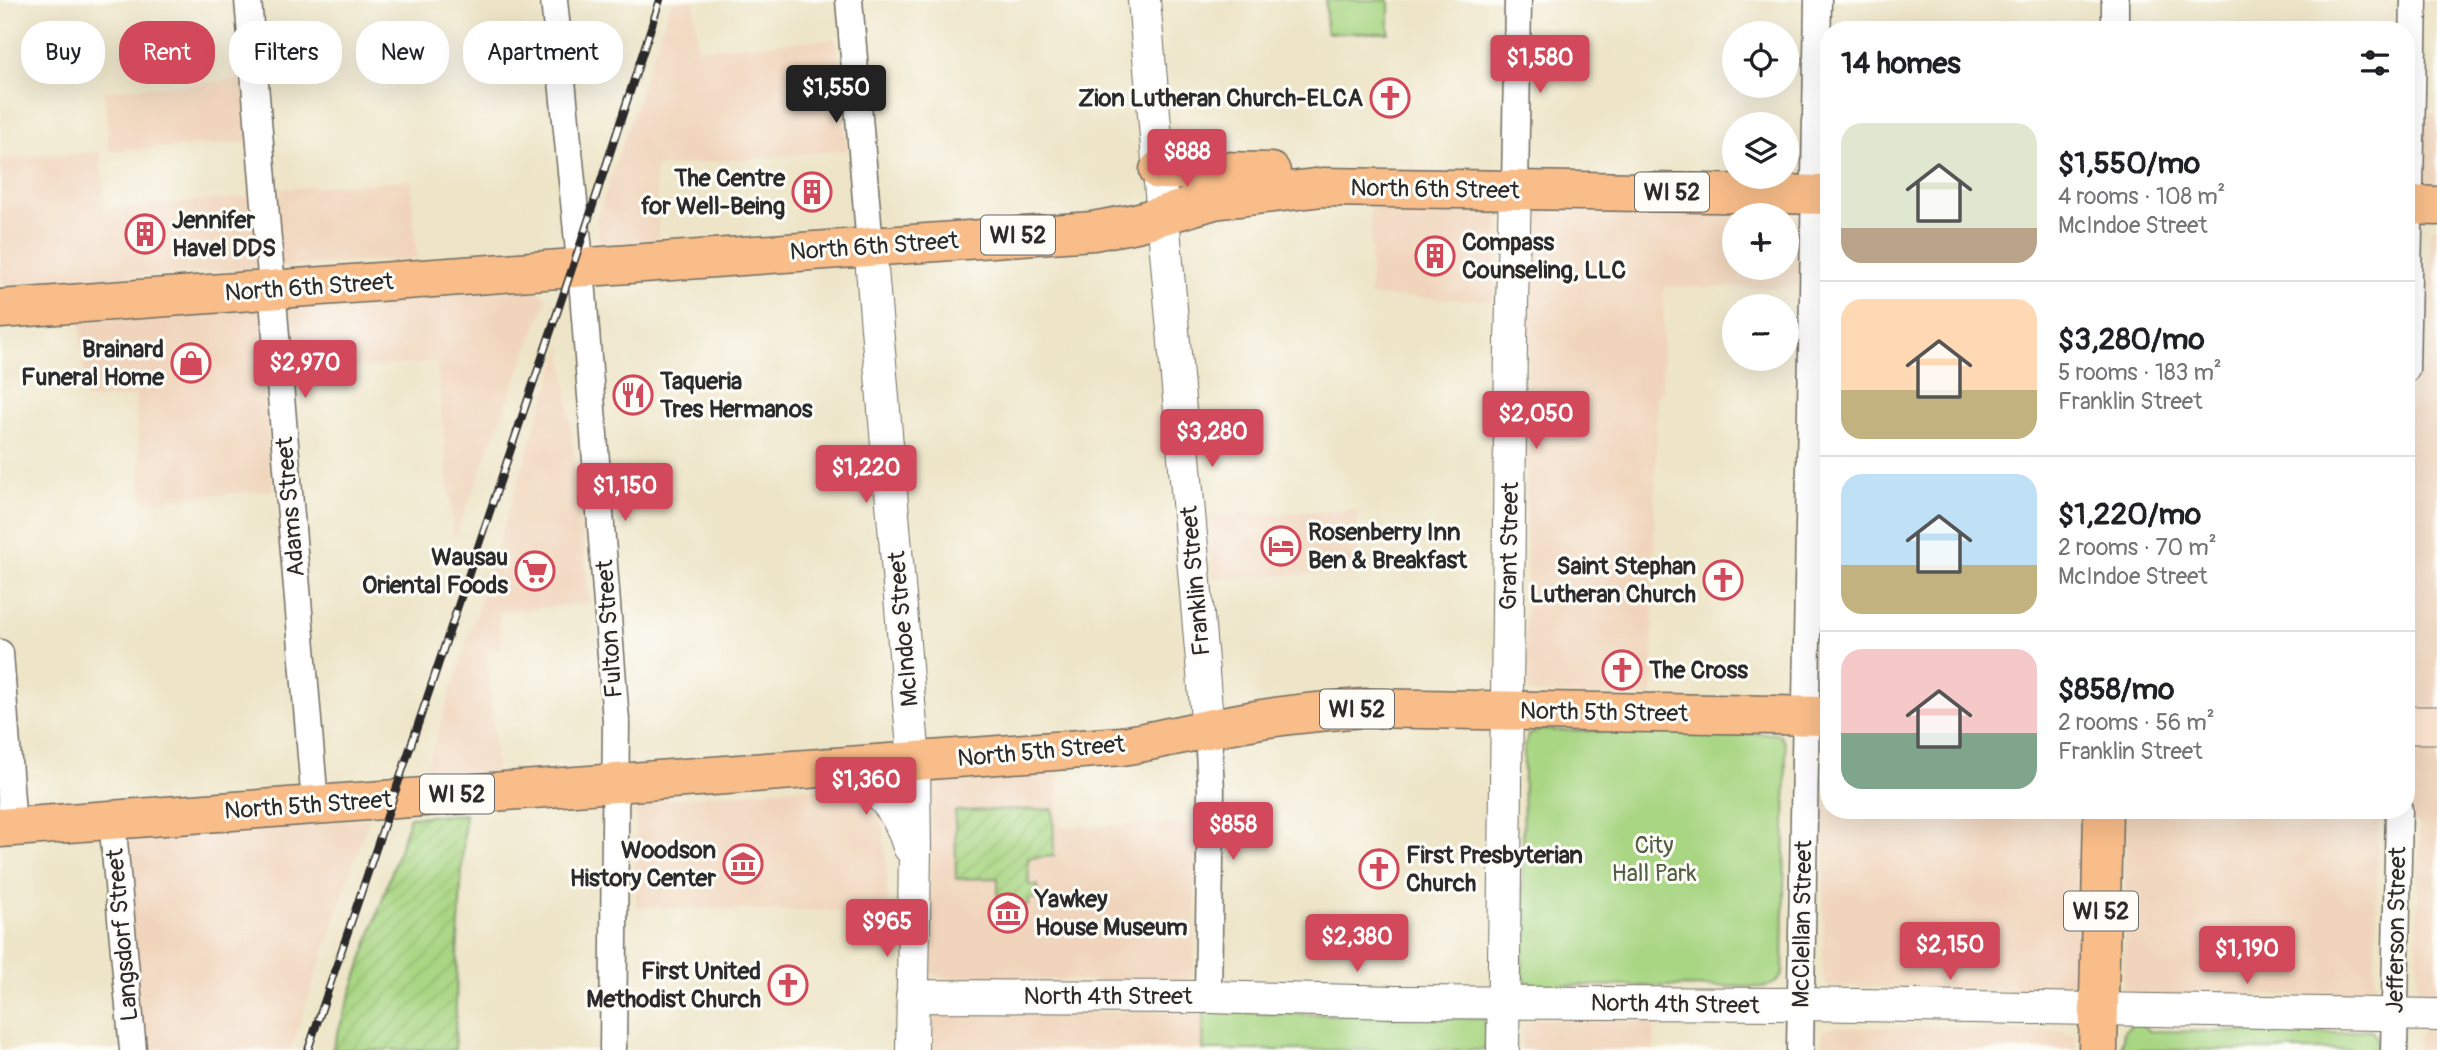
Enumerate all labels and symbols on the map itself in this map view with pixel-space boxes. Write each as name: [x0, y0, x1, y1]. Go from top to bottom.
pin: $1,580: [1483, 36, 1597, 95]
pin: $1,550: [779, 66, 893, 125]
church icon: Zion Lutheran Church-ELCA: [1369, 77, 1411, 119]
place label: Zion Lutheran Church-ELCA: [1078, 84, 1363, 113]
pin: $888: [1146, 130, 1228, 189]
place label: The Centre for Well-Being: [641, 164, 786, 221]
building icon: The Centre for Well-Being: [791, 171, 833, 213]
road number: WI 52: [1635, 172, 1709, 211]
street label: North 6th Street: [1350, 174, 1520, 205]
place label: Jennifer Havel DDS: [172, 206, 276, 263]
building icon: Jennifer Havel DDS: [124, 213, 166, 255]
road number: WI 52: [981, 216, 1055, 254]
street label: North 6th Street: [789, 226, 960, 267]
place label: Compass Counseling, LLC: [1462, 228, 1626, 285]
building icon: Compass Counseling, LLC: [1414, 235, 1456, 277]
street label: North 6th Street: [224, 267, 395, 308]
place label: Brainard Funeral Home: [21, 335, 165, 392]
pin: $2,970: [248, 340, 362, 400]
shop icon: Brainard Funeral Home: [170, 342, 212, 384]
place label: Taqueria Tres Hermanos: [659, 367, 813, 424]
restaurant icon: Taqueria Tres Hermanos: [612, 374, 654, 416]
pin: $2,050: [1479, 392, 1593, 451]
pin: $3,280: [1155, 410, 1269, 469]
street label: Adams Street: [270, 435, 311, 578]
pin: $1,220: [809, 446, 923, 505]
pin: $1,150: [568, 463, 682, 523]
street label: Grant Street: [1494, 481, 1525, 610]
street label: Franklin Street: [1174, 504, 1217, 657]
place label: Rosenberry Inn Ben & Breakfast: [1308, 518, 1468, 575]
hotel icon: Rosenberry Inn Ben & Breakfast: [1260, 525, 1302, 567]
place label: Wausau Oriental Foods: [362, 543, 508, 600]
supermarket icon: Wausau Oriental Foods: [514, 550, 556, 592]
street label: McIndoe Street: [882, 550, 925, 708]
place label: Saint Stephan Lutheran Church: [1530, 552, 1696, 609]
street label: Fulton Street: [590, 559, 629, 699]
church icon: Saint Stephan Lutheran Church: [1702, 559, 1744, 601]
church icon: The Cross: [1601, 649, 1643, 691]
place label: The Cross: [1648, 656, 1748, 685]
road number: WI 52: [1320, 690, 1394, 729]
street label: North 5th Street: [1520, 697, 1689, 728]
street label: North 5th Street: [956, 730, 1126, 773]
pin: $1,360: [809, 758, 923, 817]
road number: WI 52: [420, 774, 494, 814]
street label: North 5th Street: [223, 785, 393, 826]
pin: $858: [1192, 802, 1274, 862]
park label: City Hall Park: [1611, 831, 1697, 888]
place label: Woodson History Center: [570, 836, 716, 893]
street label: McClellan Street: [1787, 840, 1818, 1008]
place label: First Presbyterian Church: [1406, 841, 1583, 898]
museum icon: Woodson History Center: [722, 843, 764, 885]
street label: Jefferson Street: [2381, 846, 2412, 1014]
street label: Langsdorf Street: [100, 847, 144, 1022]
church icon: First Presbyterian Church: [1358, 848, 1400, 890]
place label: Yawkey House Museum: [1034, 885, 1188, 942]
road number: WI 52: [2064, 891, 2138, 930]
museum icon: Yawkey House Museum: [987, 892, 1029, 934]
pin: $965: [846, 900, 928, 959]
pin: $2,380: [1300, 914, 1414, 974]
pin: $2,150: [1893, 922, 2007, 982]
pin: $1,190: [2190, 926, 2304, 986]
place label: First United Methodist Church: [586, 957, 761, 1014]
church icon: First United Methodist Church: [767, 964, 809, 1006]
street label: North 4th Street: [1024, 982, 1193, 1011]
street label: North 4th Street: [1590, 989, 1760, 1020]

